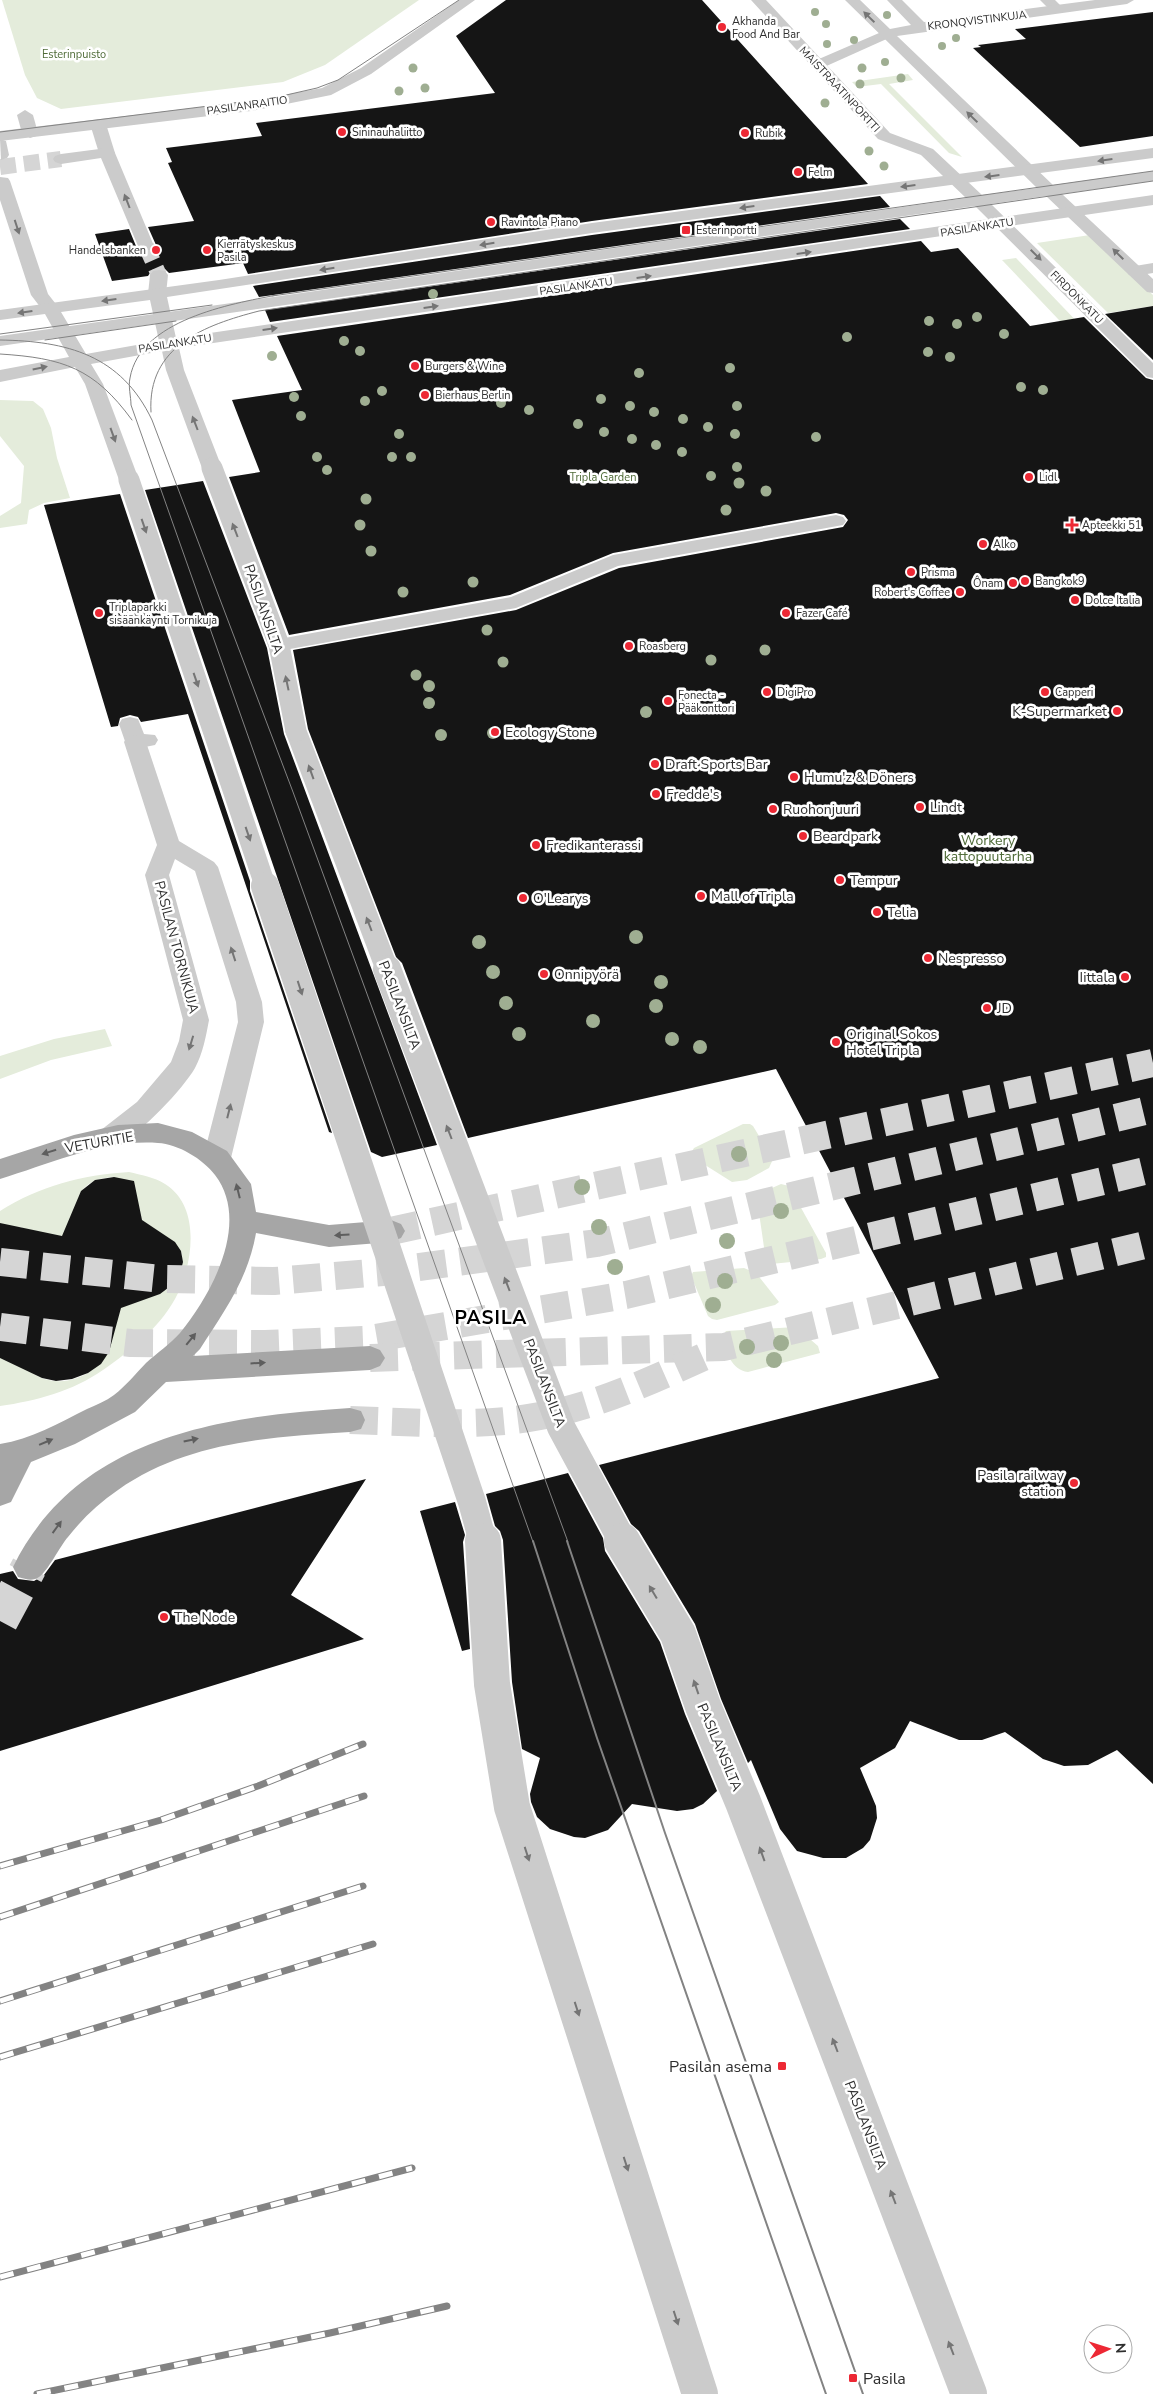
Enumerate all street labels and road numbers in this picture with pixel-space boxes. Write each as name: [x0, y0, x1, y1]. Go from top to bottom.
street label: KRONQVISTINKUJA: [927, 7, 1027, 34]
street label: MAISTRAATINPORTTI: [796, 43, 883, 135]
street label: PASILANRAITIO: [206, 92, 288, 119]
street label: PASILANKATU: [939, 214, 1015, 241]
street label: FIRDONKATU: [1047, 268, 1106, 327]
street label: PASILANKATU: [538, 274, 614, 299]
street label: PASILANKATU: [137, 330, 213, 357]
street label: PASILANSILTA: [239, 562, 288, 657]
street label: PASILAN TORNIKUJA: [150, 879, 203, 1016]
street label: PASILANSILTA: [374, 958, 425, 1052]
street label: VETURITIE: [62, 1127, 135, 1158]
street label: PASILANSILTA: [519, 1336, 570, 1430]
street label: PASILANSILTA: [693, 1700, 747, 1794]
street label: PASILANSILTA: [840, 2078, 891, 2172]

